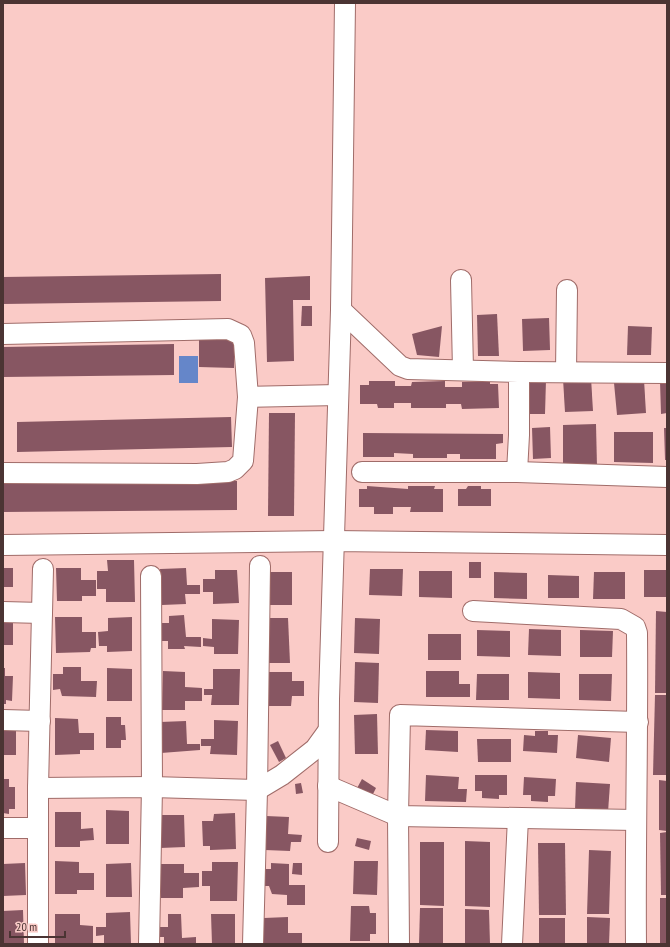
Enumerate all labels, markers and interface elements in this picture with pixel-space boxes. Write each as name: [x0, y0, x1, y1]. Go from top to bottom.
scale bar: [10, 913, 65, 939]
text: 20 m: [16, 919, 37, 934]

